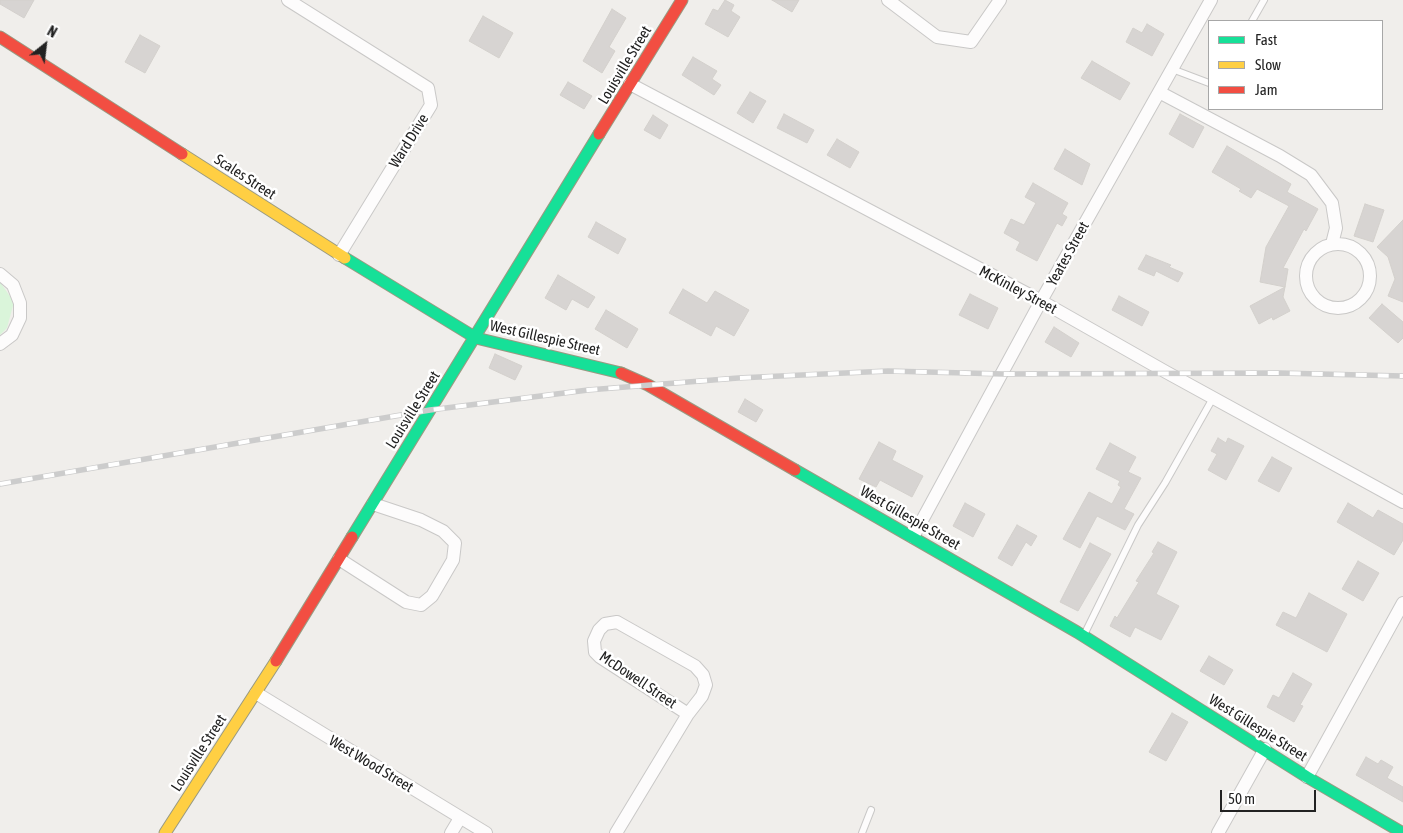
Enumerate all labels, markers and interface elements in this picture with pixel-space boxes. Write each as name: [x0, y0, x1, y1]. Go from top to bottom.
north arrow: [20, 20, 70, 70]
legend: [1208, 20, 1383, 110]
text: N: [45, 23, 60, 41]
street label: Louisville Street: [595, 23, 655, 107]
text: Fast: [1255, 31, 1277, 48]
text: Slow: [1255, 56, 1281, 73]
text: Jam: [1255, 81, 1278, 98]
street label: Ward Drive: [385, 111, 433, 171]
street label: Scales Street: [211, 150, 279, 204]
street label: Yeates Street: [1043, 219, 1093, 289]
street label: McKinley Street: [976, 262, 1060, 318]
street label: West Gillespie Street: [488, 317, 602, 359]
street label: Louisville Street: [382, 368, 444, 452]
street label: West Gillespie Street: [857, 482, 963, 554]
street label: McDowell Street: [596, 648, 680, 712]
street label: West Gillespie Street: [1206, 691, 1310, 765]
street label: Louisville Street: [167, 711, 231, 795]
street label: West Wood Street: [325, 732, 417, 796]
scale bar: [1223, 780, 1319, 812]
text: 50 m: [1228, 790, 1255, 807]

